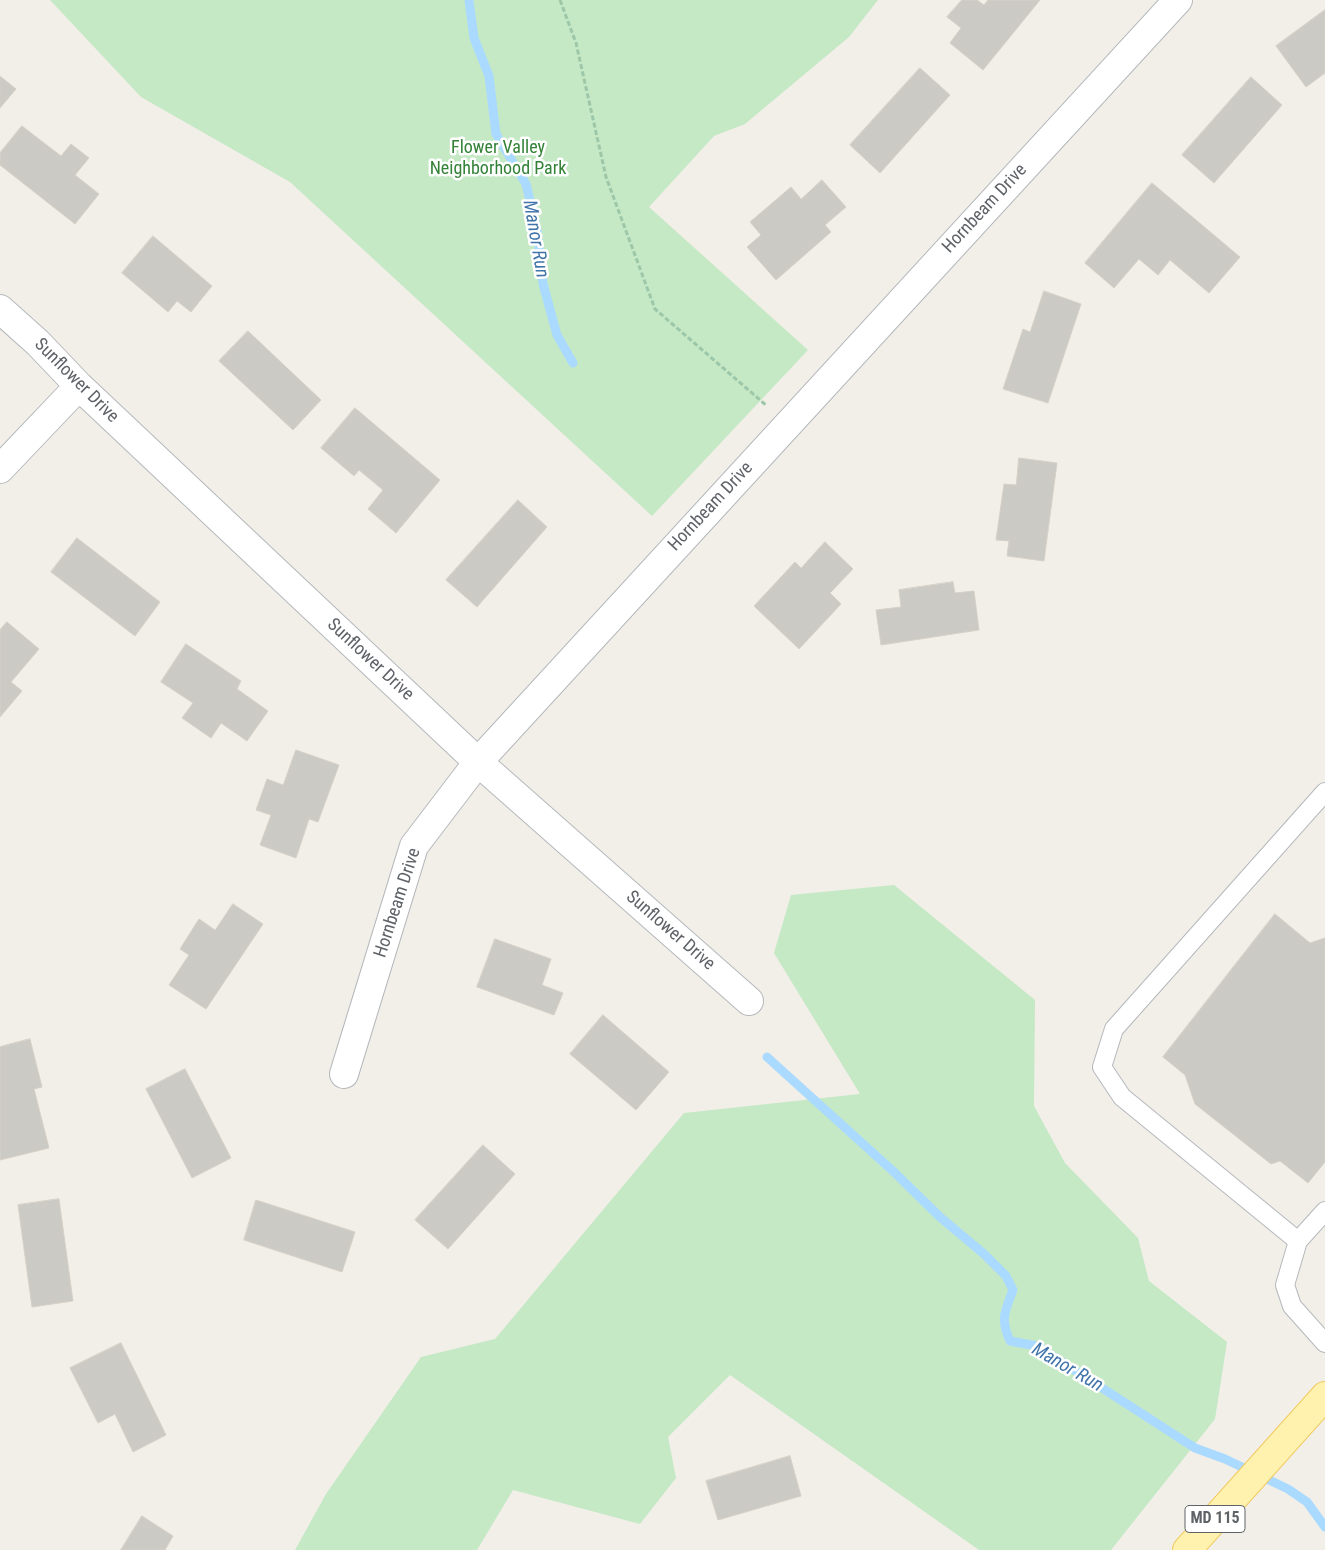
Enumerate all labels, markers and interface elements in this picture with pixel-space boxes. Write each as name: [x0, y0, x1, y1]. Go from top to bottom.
park label: Flower Valley Neighborhood Park: [430, 137, 566, 180]
street label: Hornbeam Drive: [938, 160, 1032, 258]
water label: Manor Run: [517, 198, 553, 280]
street label: Sunflower Drive: [29, 334, 123, 428]
street label: Hornbeam Drive: [664, 458, 758, 556]
street label: Sunflower Drive: [322, 614, 418, 706]
street label: Hornbeam Drive: [370, 845, 426, 961]
street label: Sunflower Drive: [621, 887, 719, 975]
water label: Manor Run: [1027, 1339, 1107, 1397]
road number: MD 115: [1185, 1506, 1245, 1532]

